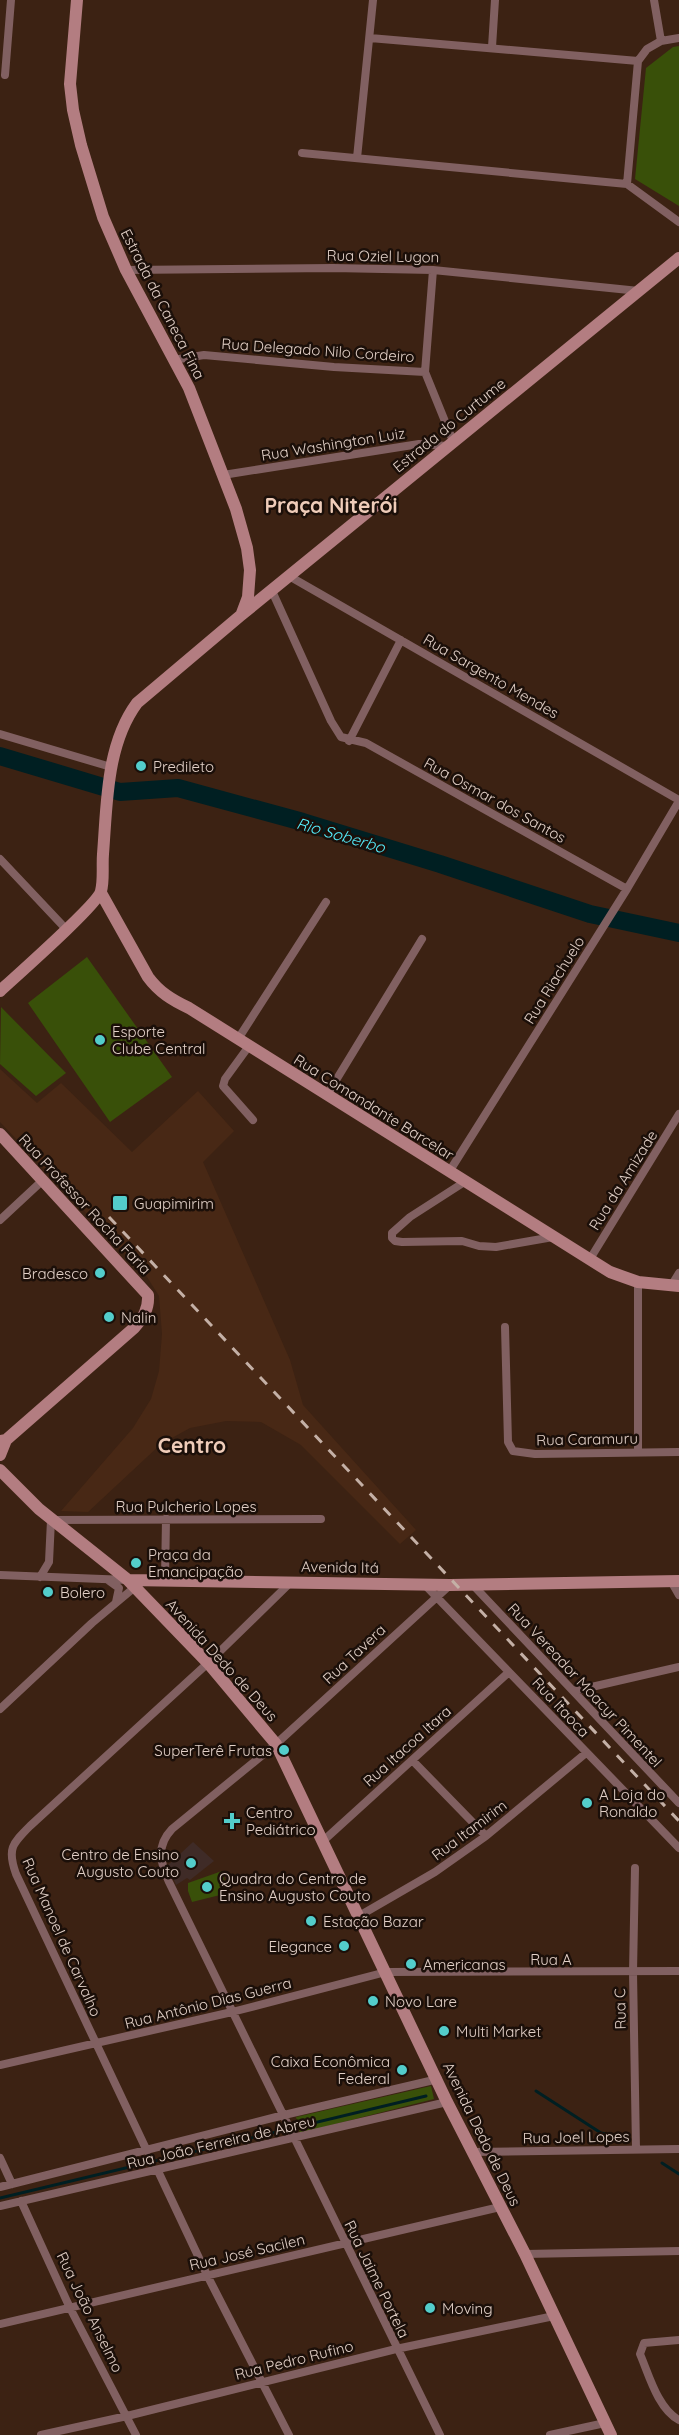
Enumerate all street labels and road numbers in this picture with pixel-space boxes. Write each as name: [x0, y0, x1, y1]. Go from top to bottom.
street label: Estrada da Caneca Fina: [117, 226, 209, 382]
street label: Rua Oziel Lugon: [327, 246, 439, 266]
street label: Rua Delegado Nilo Cordeiro: [221, 334, 415, 366]
street label: Estrada do Curtume: [389, 374, 509, 476]
street label: Rua Washington Luiz: [260, 423, 406, 465]
street label: Rua Sargento Mendes: [420, 629, 562, 723]
street label: Rua Osmar dos Santos: [421, 753, 569, 847]
street label: Rua Riachuelo: [520, 933, 588, 1027]
street label: Rua Comandante Barcelar: [290, 1050, 458, 1164]
street label: Rua da Amizade: [585, 1126, 661, 1234]
street label: Rua Professor Rocha Faria: [15, 1130, 155, 1278]
street label: Rua Caramuru: [536, 1429, 638, 1449]
street label: Rua Pulcherio Lopes: [116, 1497, 256, 1516]
street label: Avenida Itá: [301, 1557, 379, 1577]
street label: Avenida Dedo de Deus: [162, 1595, 282, 1725]
street label: Rua Vereador Moacyr Pimentel: [504, 1599, 666, 1771]
street label: Rua Tavera: [319, 1620, 389, 1688]
street label: Rua Itaoca: [528, 1673, 594, 1741]
street label: Rua Itacoa Itara: [359, 1701, 455, 1791]
street label: Rua Itamirim: [428, 1796, 510, 1864]
street label: Rua Manoel de Carvalho: [18, 1855, 106, 2019]
street label: Rua A: [530, 1950, 572, 1969]
street label: Rua Antônio Dias Guerra: [123, 1973, 293, 2033]
street label: Rua C: [610, 1988, 630, 2030]
street label: Avenida Dedo de Deus: [439, 2059, 525, 2209]
street label: Rua João Ferreira de Abreu: [125, 2111, 317, 2173]
street label: Rua Joel Lopes: [522, 2127, 630, 2147]
street label: Rua Jaime Portela: [340, 2217, 414, 2341]
street label: Rua José Sacilen: [187, 2229, 307, 2275]
street label: Rua João Anselmo: [53, 2249, 127, 2375]
street label: Rua Pedro Rufino: [233, 2336, 355, 2384]

